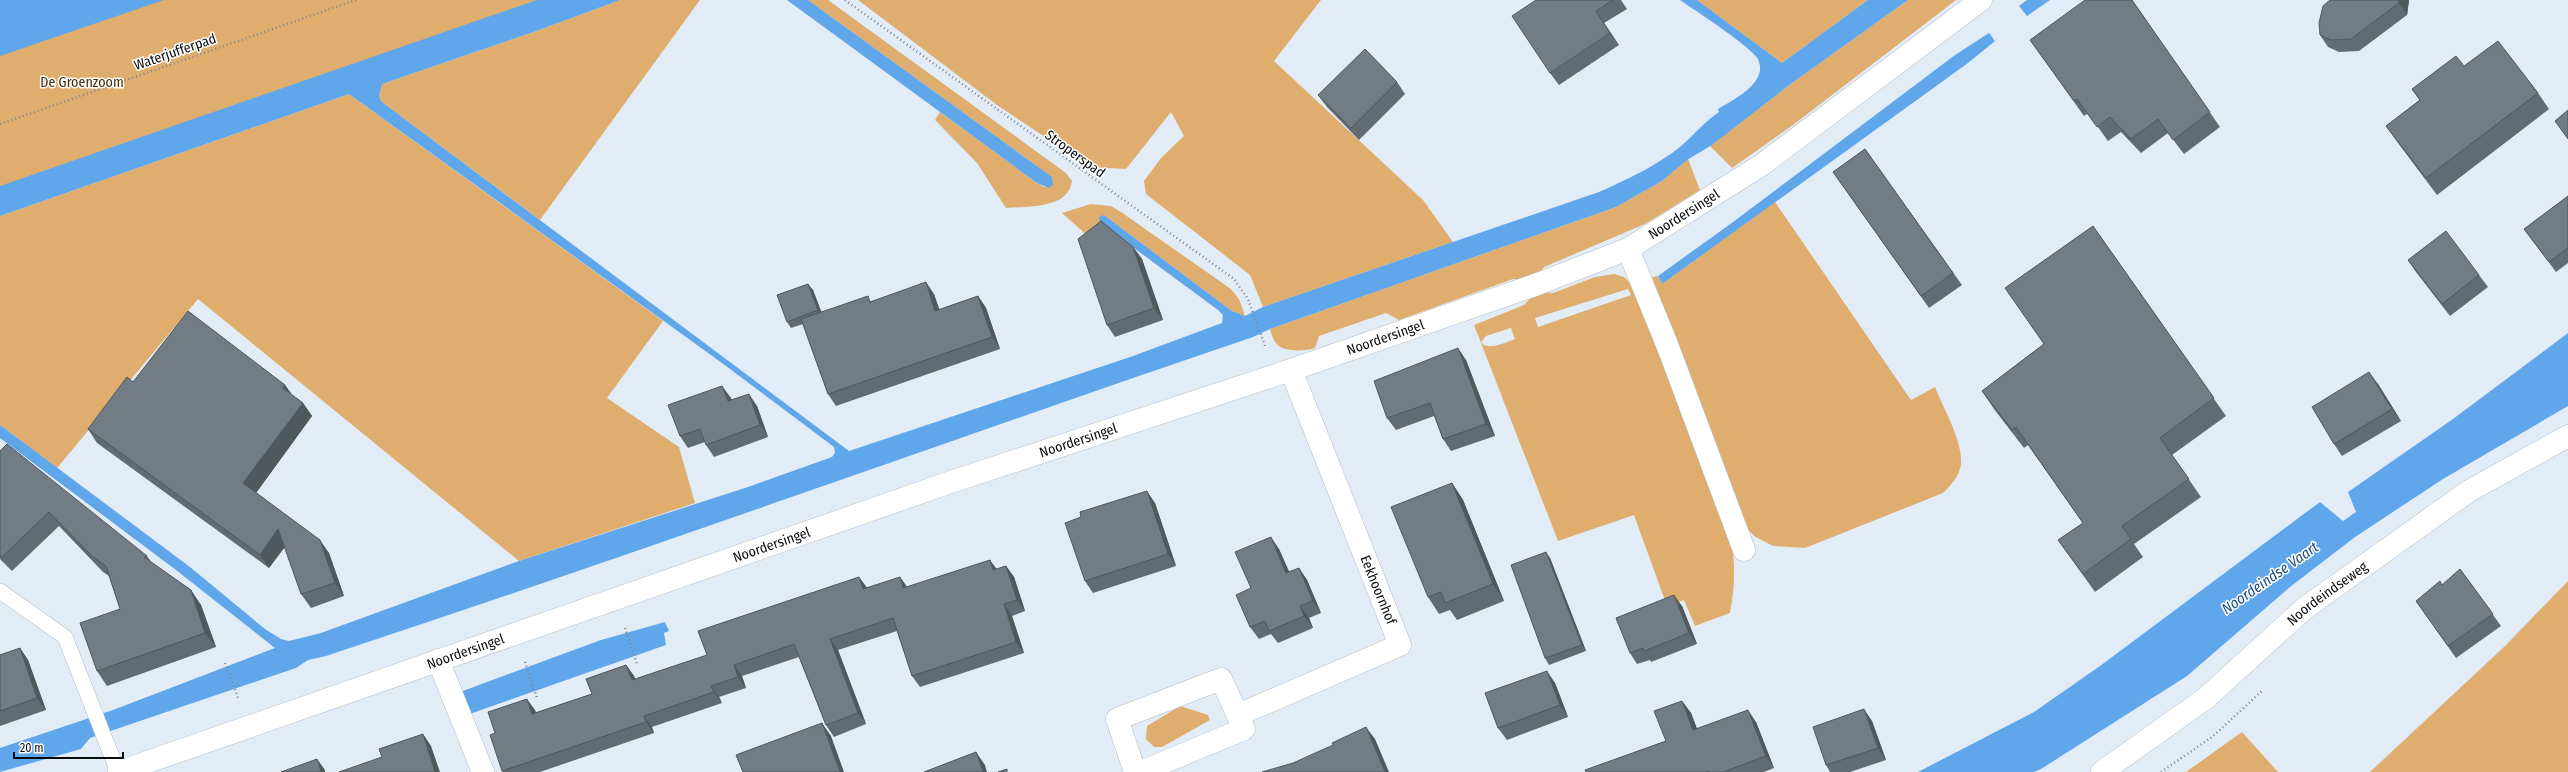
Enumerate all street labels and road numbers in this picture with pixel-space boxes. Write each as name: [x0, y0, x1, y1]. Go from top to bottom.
street label: Waterjufferpad: [132, 30, 218, 74]
street label: Stroperspad: [1042, 127, 1108, 181]
street label: Noordersingel: [1645, 185, 1723, 243]
street label: Noordersingel: [1344, 316, 1427, 358]
street label: Noordersingel: [1037, 419, 1119, 461]
street label: Noordersingel: [731, 523, 813, 566]
street label: Eekhoornhof: [1356, 553, 1400, 629]
street label: Noordeindseweg: [2283, 557, 2371, 629]
street label: Noordersingel: [425, 630, 507, 673]

